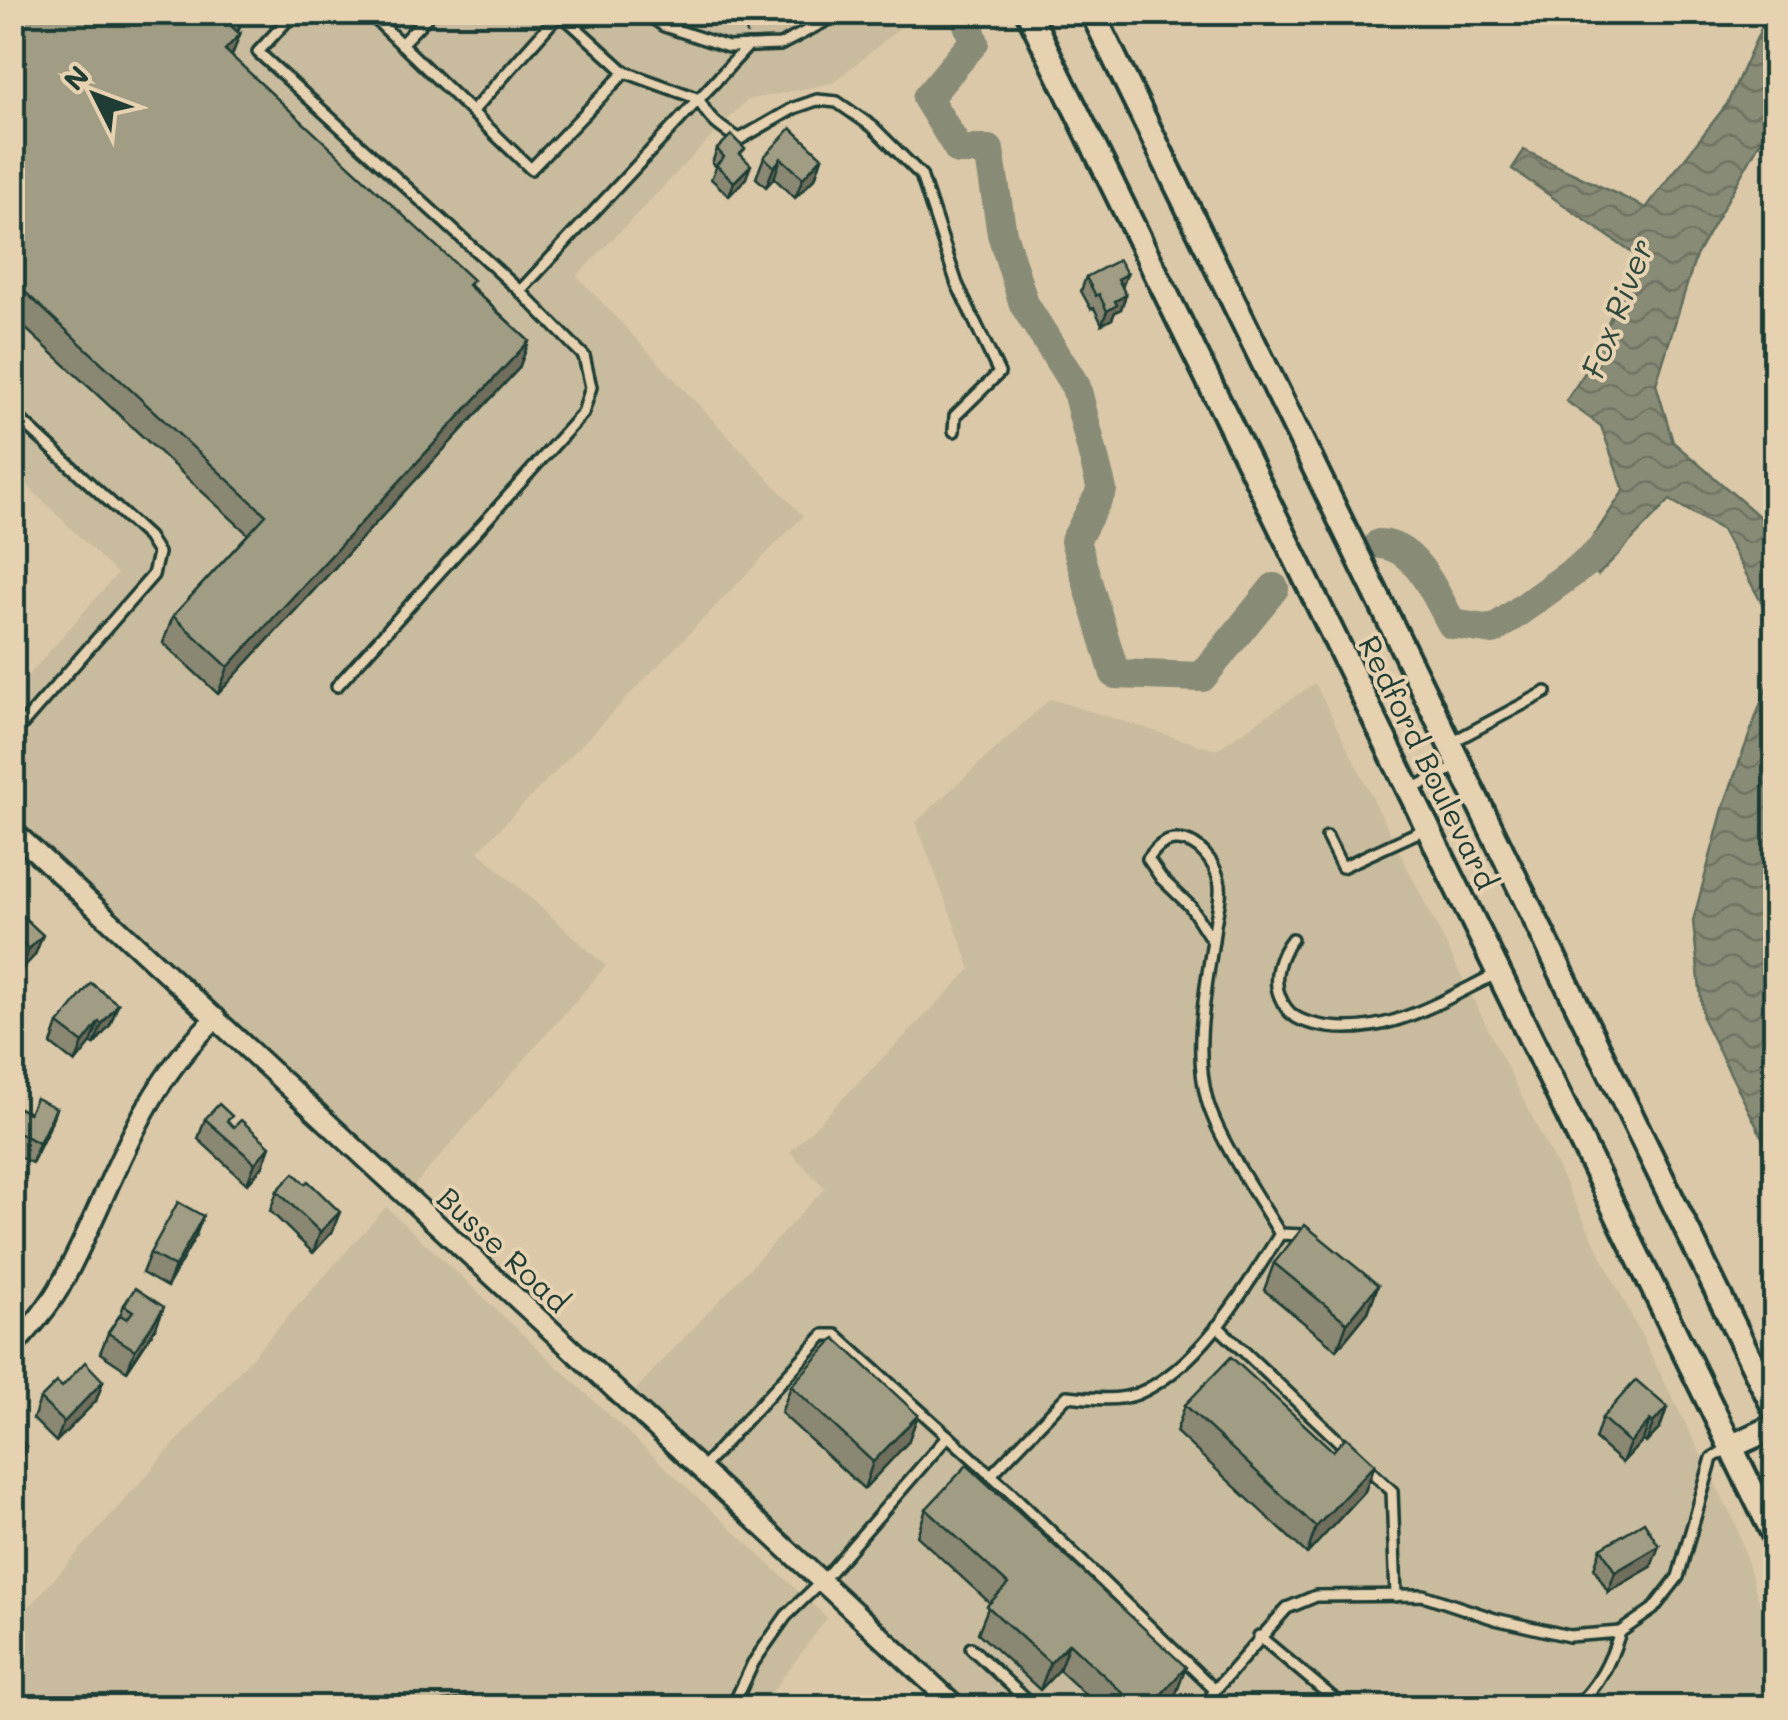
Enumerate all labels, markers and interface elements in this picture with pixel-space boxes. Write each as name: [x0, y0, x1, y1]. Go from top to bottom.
north arrow: [45, 45, 145, 145]
text: N: [55, 58, 96, 98]
water label: Fox River: [1570, 232, 1662, 384]
street label: Redford Boulevard: [1350, 629, 1508, 895]
street label: Busse Road: [429, 1177, 579, 1321]

